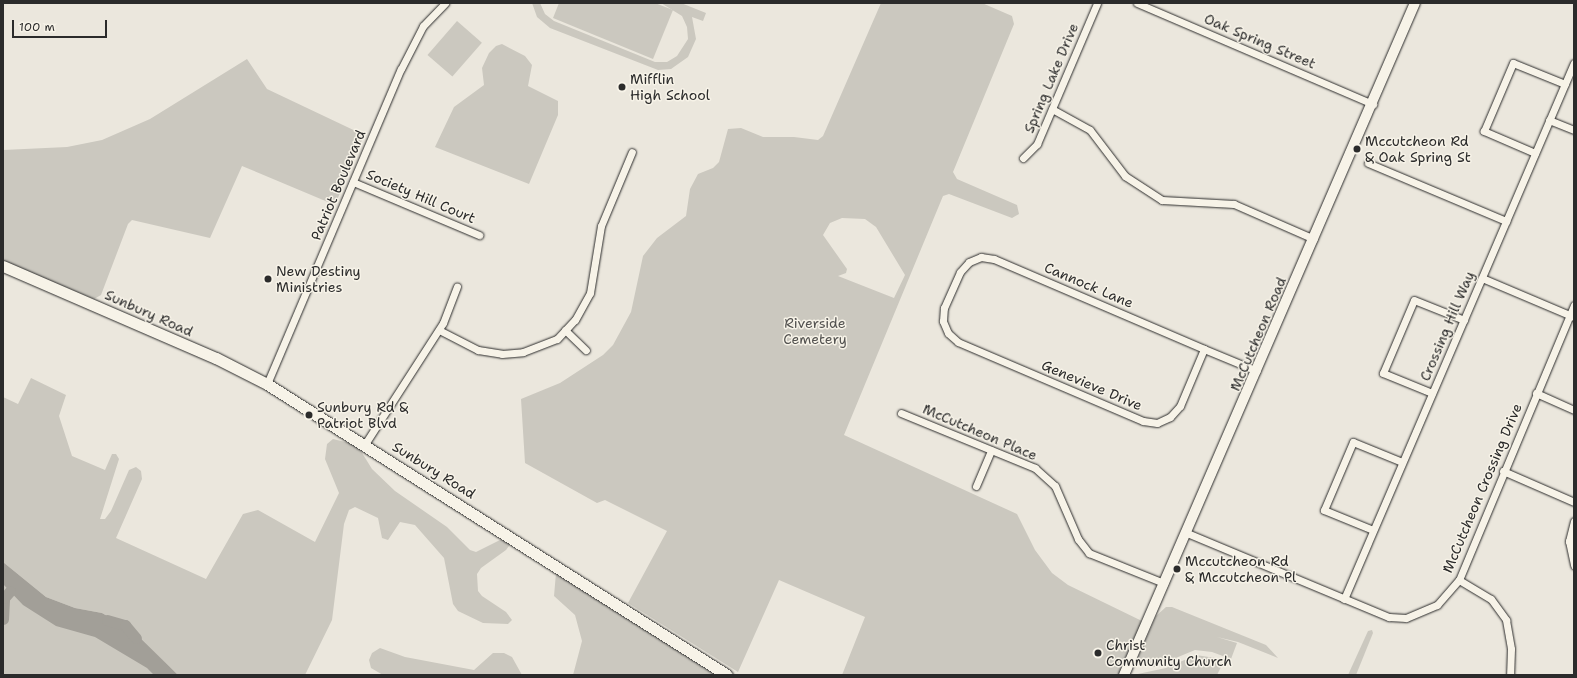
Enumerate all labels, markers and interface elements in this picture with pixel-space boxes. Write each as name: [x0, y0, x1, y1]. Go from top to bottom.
street label: Oak Spring Street: [1202, 10, 1318, 72]
scale bar: [14, 12, 109, 38]
text: 100 m: [19, 19, 55, 35]
street label: Spring Lake Drive: [1020, 21, 1082, 135]
place label: Mifflin High School: [630, 71, 710, 104]
marker: Mifflin High School: [617, 82, 627, 92]
street label: Patriot Boulevard: [307, 127, 369, 243]
place label: Mccutcheon Rd & Oak Spring St: [1365, 133, 1471, 166]
marker: Mccutcheon Rd & Oak Spring St: [1352, 144, 1362, 154]
street label: Society Hill Court: [364, 165, 478, 227]
street label: Cannock Lane: [1042, 259, 1136, 311]
place label: New Destiny Ministries: [276, 263, 361, 296]
street label: Crossing Hill Way: [1416, 269, 1478, 383]
marker: New Destiny Ministries: [263, 274, 273, 284]
street label: McCutcheon Road: [1226, 275, 1290, 393]
street label: Sunbury Road: [102, 286, 196, 340]
park label: Riverside Cemetery: [783, 315, 847, 348]
street label: Genevieve Drive: [1039, 356, 1145, 414]
place label: Sunbury Rd & Patriot Blvd: [317, 399, 408, 432]
street label: McCutcheon Place: [920, 400, 1040, 464]
street label: McCutcheon Crossing Drive: [1439, 401, 1525, 575]
marker: Sunbury Rd & Patriot Blvd: [304, 410, 314, 420]
street label: Sunbury Road: [389, 438, 479, 502]
place label: Mccutcheon Rd & Mccutcheon Pl: [1185, 553, 1296, 586]
marker: Mccutcheon Rd & Mccutcheon Pl: [1172, 564, 1182, 574]
place label: Christ Community Church: [1106, 637, 1232, 670]
marker: Christ Community Church: [1093, 648, 1103, 658]

